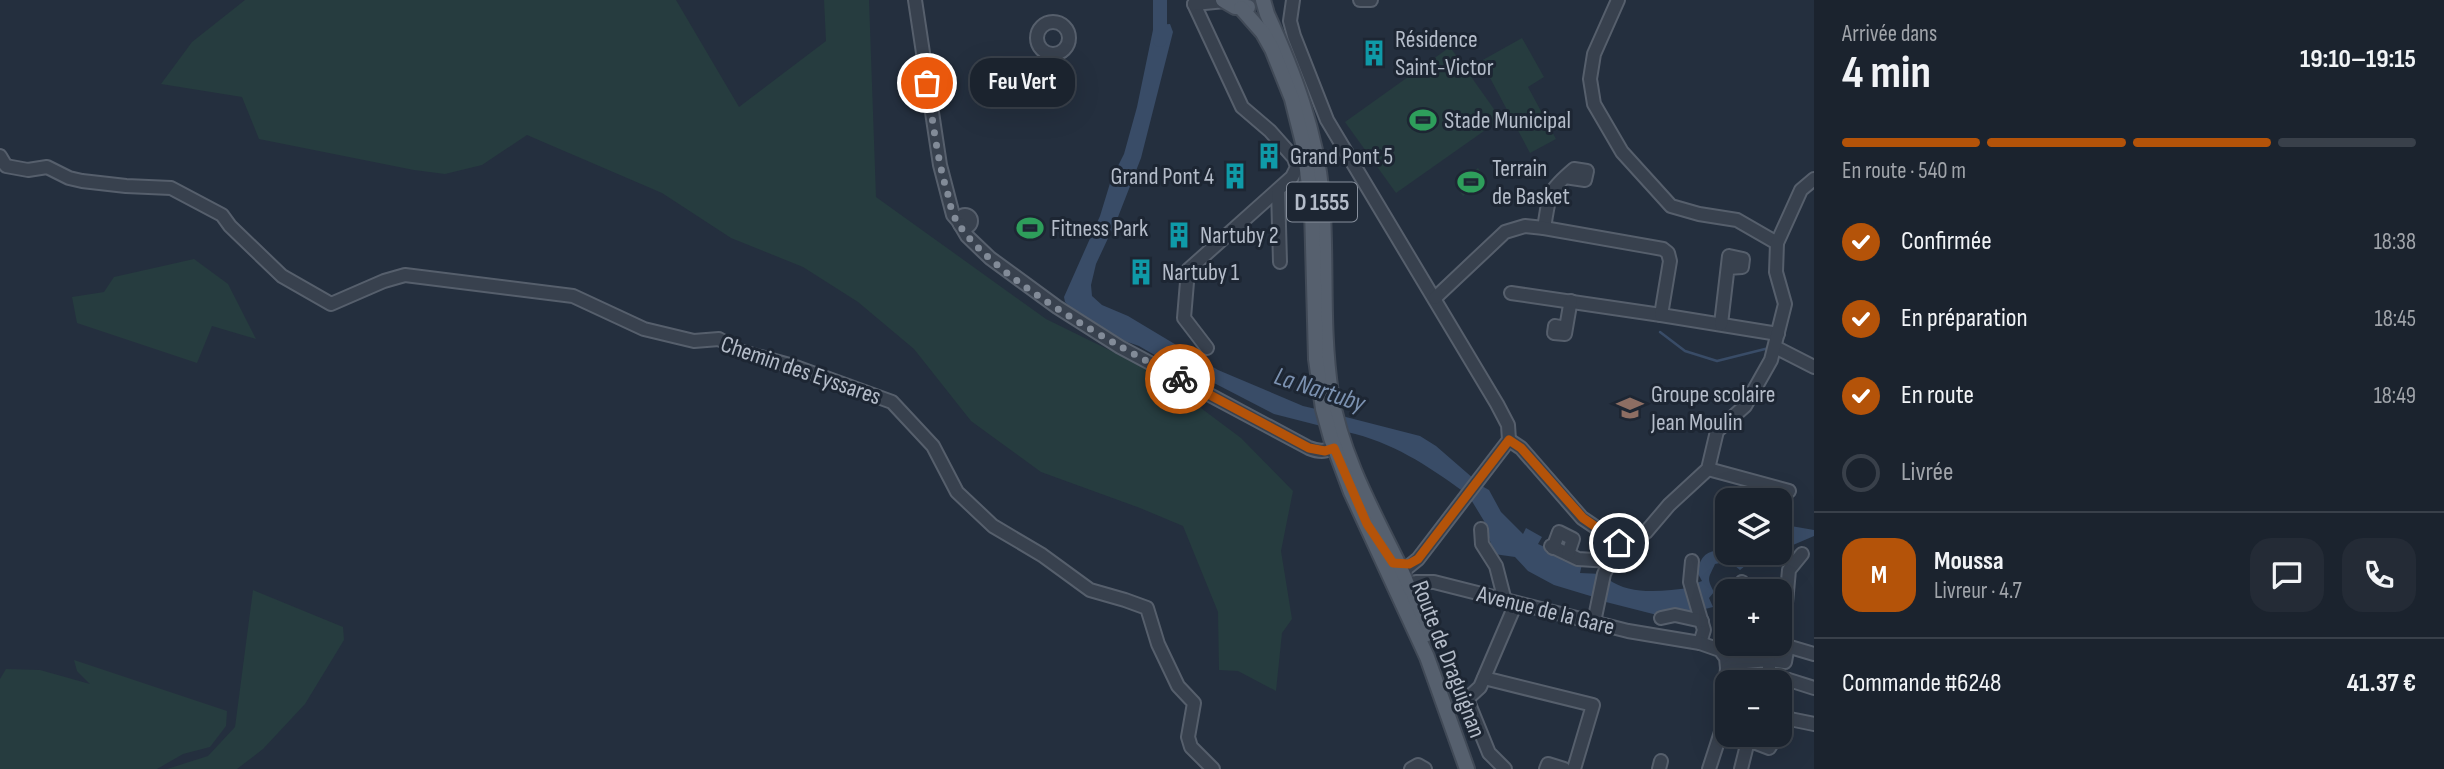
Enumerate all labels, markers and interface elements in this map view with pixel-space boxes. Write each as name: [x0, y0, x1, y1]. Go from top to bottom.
text: Arrivée dans: [1842, 20, 1937, 48]
place label: Résidence Saint-Victor: [1395, 25, 1494, 82]
building icon: Résidence Saint-Victor: [1359, 38, 1389, 68]
text: 19:10–19:15: [2300, 44, 2416, 75]
text: 4 min: [1842, 46, 1931, 101]
pin: [897, 53, 957, 113]
callout: Feu Vert: [969, 58, 1074, 108]
icon: bag: [908, 64, 946, 102]
text: Feu Vert: [989, 68, 1056, 96]
sports icon: Stade Municipal: [1408, 105, 1438, 135]
place label: Stade Municipal: [1444, 106, 1571, 135]
building icon: Grand Pont 5: [1254, 141, 1284, 171]
place label: Grand Pont 5: [1290, 142, 1393, 171]
place label: Terrain de Basket: [1492, 154, 1570, 211]
text: En route · 540 m: [1842, 157, 1966, 185]
building icon: Grand Pont 4: [1220, 161, 1250, 191]
place label: Grand Pont 4: [1110, 162, 1214, 191]
sports icon: Terrain de Basket: [1456, 167, 1486, 197]
road number: D 1555: [1287, 182, 1357, 222]
sports icon: Fitness Park: [1015, 213, 1045, 243]
place label: Fitness Park: [1051, 214, 1148, 243]
building icon: Nartuby 2: [1164, 220, 1194, 250]
place label: Nartuby 2: [1200, 221, 1279, 250]
icon: check: [1842, 223, 1880, 261]
text: Confirmée: [1901, 226, 1992, 257]
text: 18:38: [2374, 228, 2416, 256]
building icon: Nartuby 1: [1126, 257, 1156, 287]
place label: Nartuby 1: [1162, 258, 1240, 287]
icon: check: [1842, 300, 1880, 338]
text: En préparation: [1901, 303, 2028, 334]
text: 18:45: [2375, 305, 2416, 333]
street label: Chemin des Eyssares: [717, 329, 885, 411]
courier: [1145, 344, 1215, 414]
icon: bike: [1161, 360, 1199, 398]
water label: La Nartuby: [1270, 361, 1370, 420]
icon: check: [1842, 377, 1880, 415]
place label: Groupe scolaire Jean Moulin: [1650, 380, 1775, 437]
text: En route: [1901, 380, 1974, 411]
text: 18:49: [2374, 382, 2416, 410]
school or university icon: Groupe scolaire Jean Moulin: [1615, 393, 1645, 423]
text: Livrée: [1901, 457, 1953, 488]
map controls: [1715, 488, 1792, 747]
button: layers: [1715, 488, 1792, 565]
pin: [1589, 513, 1649, 573]
icon: home: [1600, 524, 1638, 562]
button: chat: [2250, 538, 2324, 612]
button: phone: [2342, 538, 2416, 612]
text: Moussa: [1934, 546, 2004, 577]
text: M: [1871, 560, 1887, 591]
street label: Route de Draguignan: [1405, 577, 1492, 742]
text: Livreur · 4.7: [1934, 577, 2022, 605]
street label: Avenue de la Gare: [1473, 579, 1618, 642]
button: +: [1715, 579, 1792, 656]
text: Commande #6248: [1842, 668, 2001, 699]
text: 41.37 €: [2347, 668, 2416, 699]
button: −: [1715, 670, 1792, 747]

